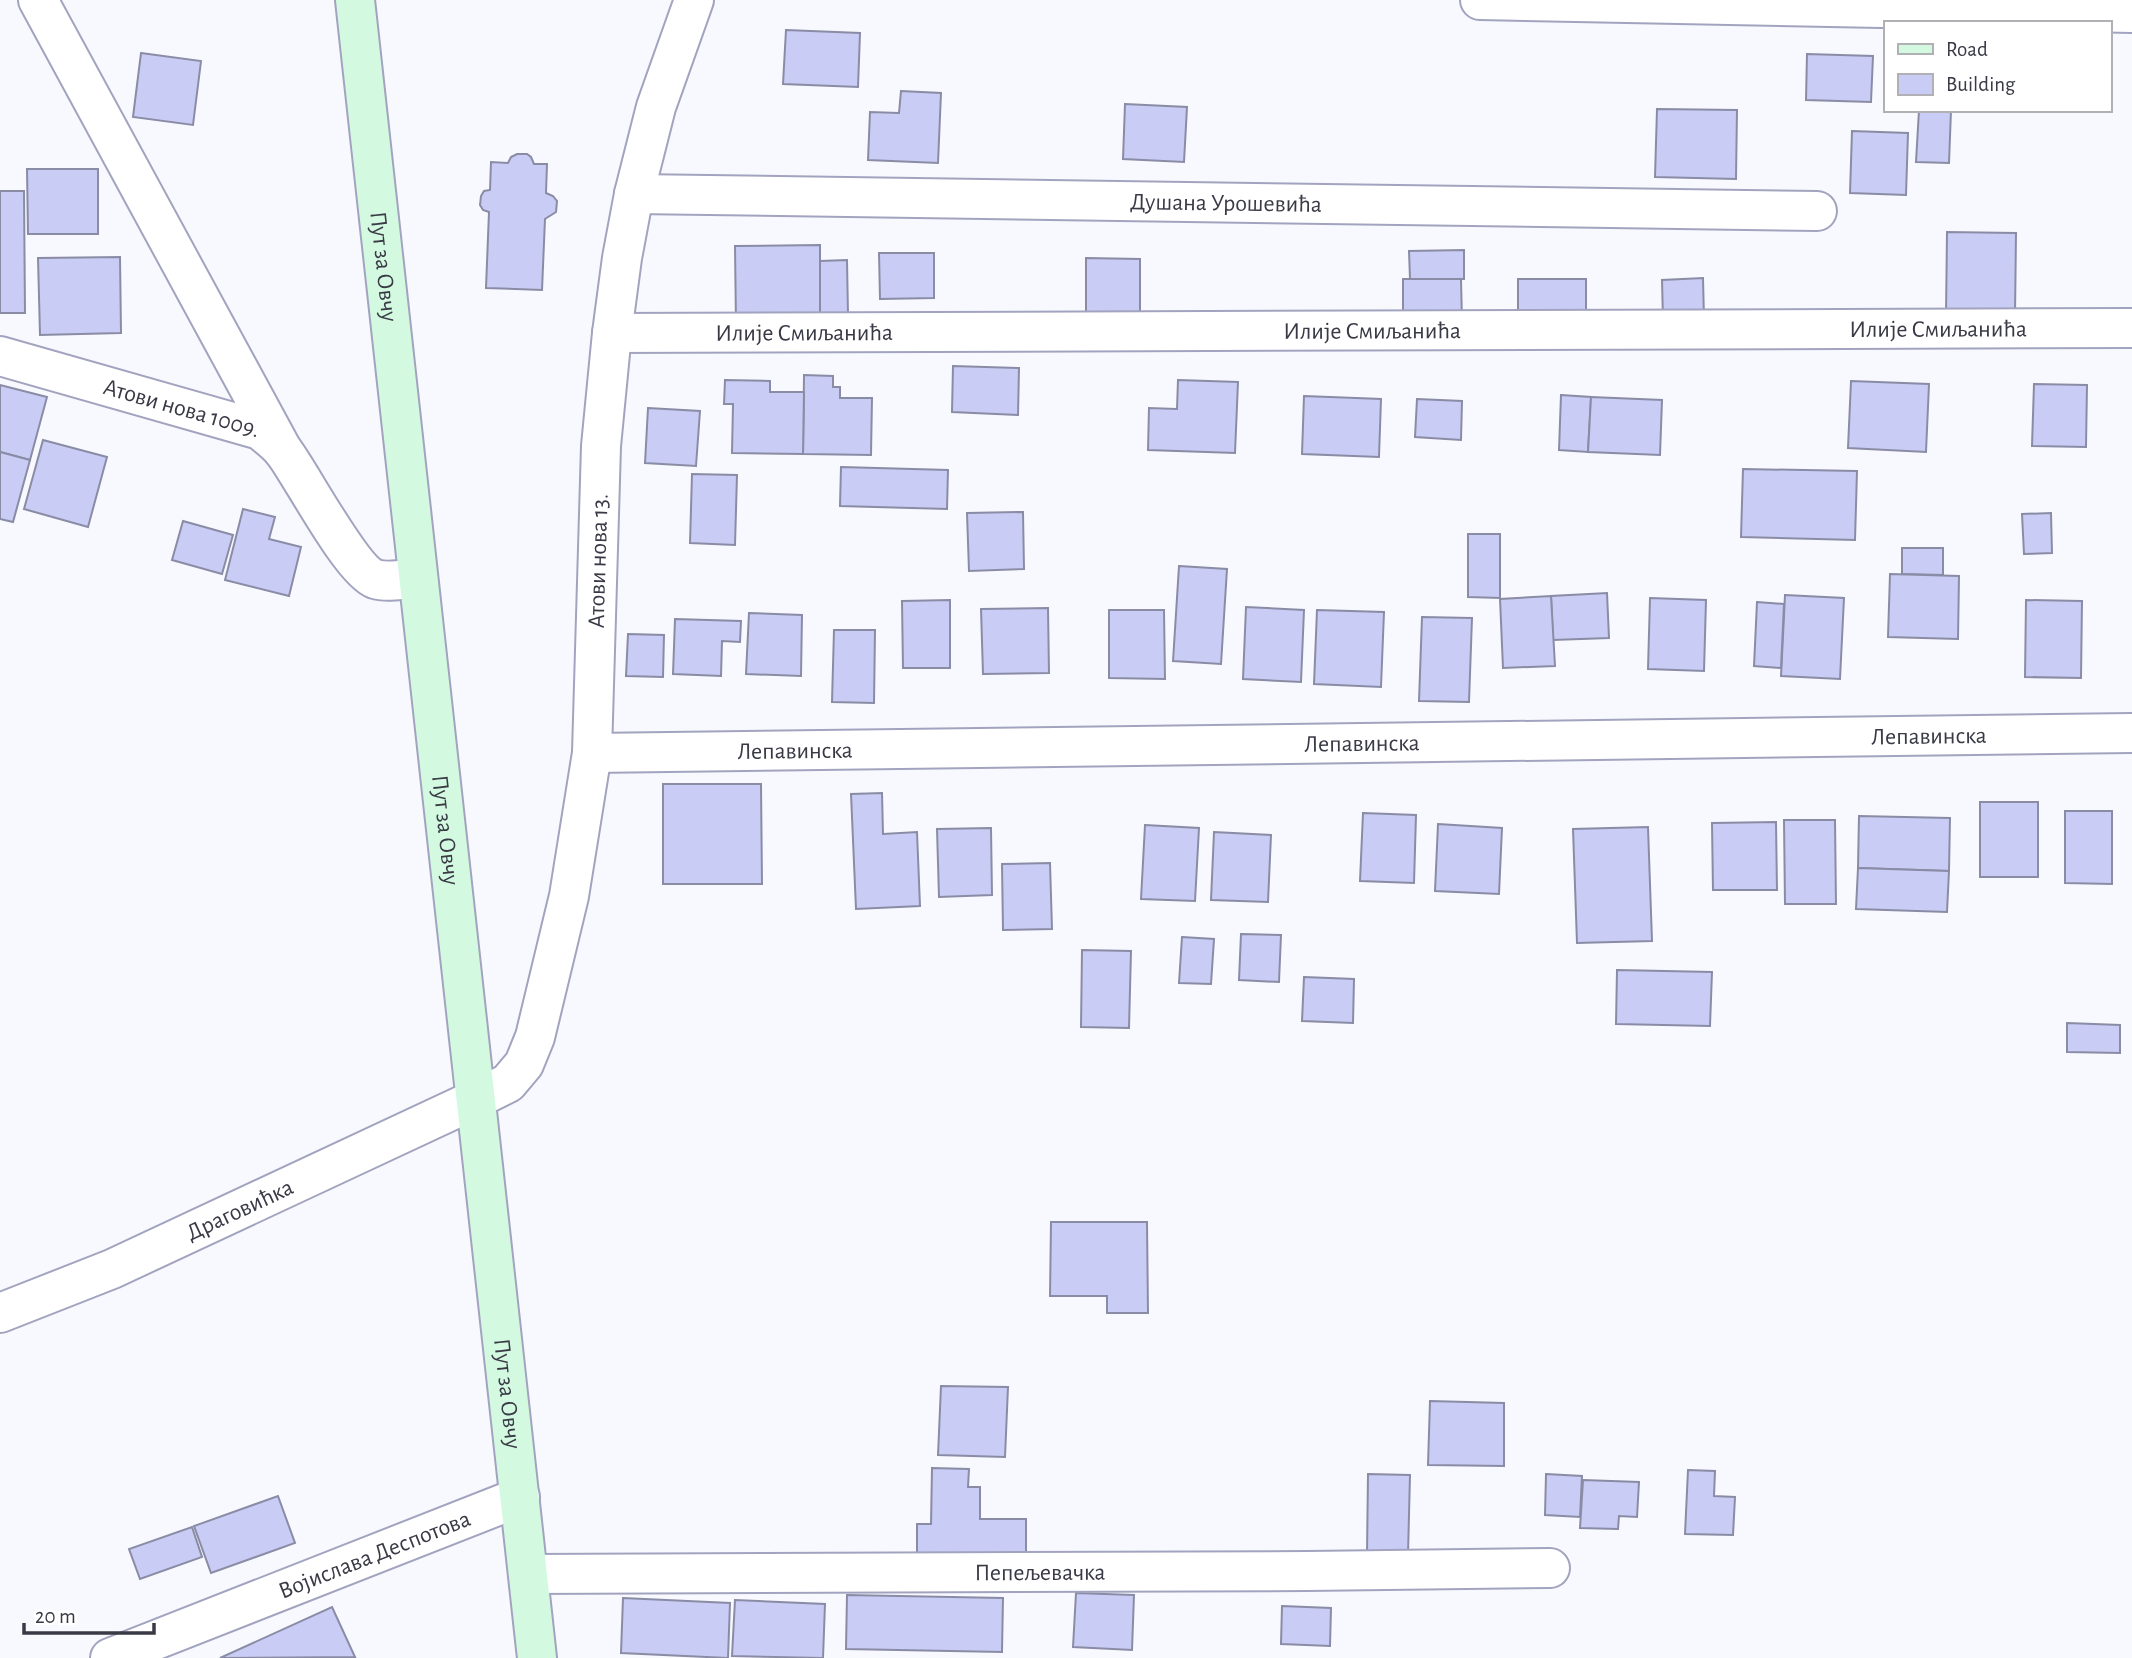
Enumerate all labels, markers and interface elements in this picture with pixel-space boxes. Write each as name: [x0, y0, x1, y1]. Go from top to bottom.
legend: [1884, 21, 2111, 112]
text: Road: [1946, 39, 1988, 60]
text: Building: [1946, 74, 2016, 95]
street label: Душана Урошевића: [1130, 190, 1322, 217]
street label: Пут за Овчу: [365, 210, 401, 324]
street label: Илије Смиљанића: [1849, 317, 2027, 342]
street label: Илије Смиљанића: [1283, 319, 1461, 344]
street label: Илије Смиљанића: [715, 321, 893, 346]
street label: Атови нова 1009.: [101, 375, 263, 442]
street label: Атови нова 13.: [585, 493, 613, 629]
street label: Лепавинска: [1871, 724, 1987, 749]
street label: Лепавинска: [1304, 731, 1420, 757]
street label: Лепавинска: [737, 739, 853, 764]
street label: Пут за Овчу: [427, 774, 463, 887]
street label: Драговићка: [183, 1175, 297, 1246]
street label: Пут за Овчу: [489, 1337, 525, 1451]
street label: Војислава Деспотова: [275, 1507, 474, 1604]
street label: Пепељевачка: [974, 1561, 1106, 1585]
scale bar: [24, 1592, 154, 1636]
text: 20 m: [35, 1606, 76, 1627]

